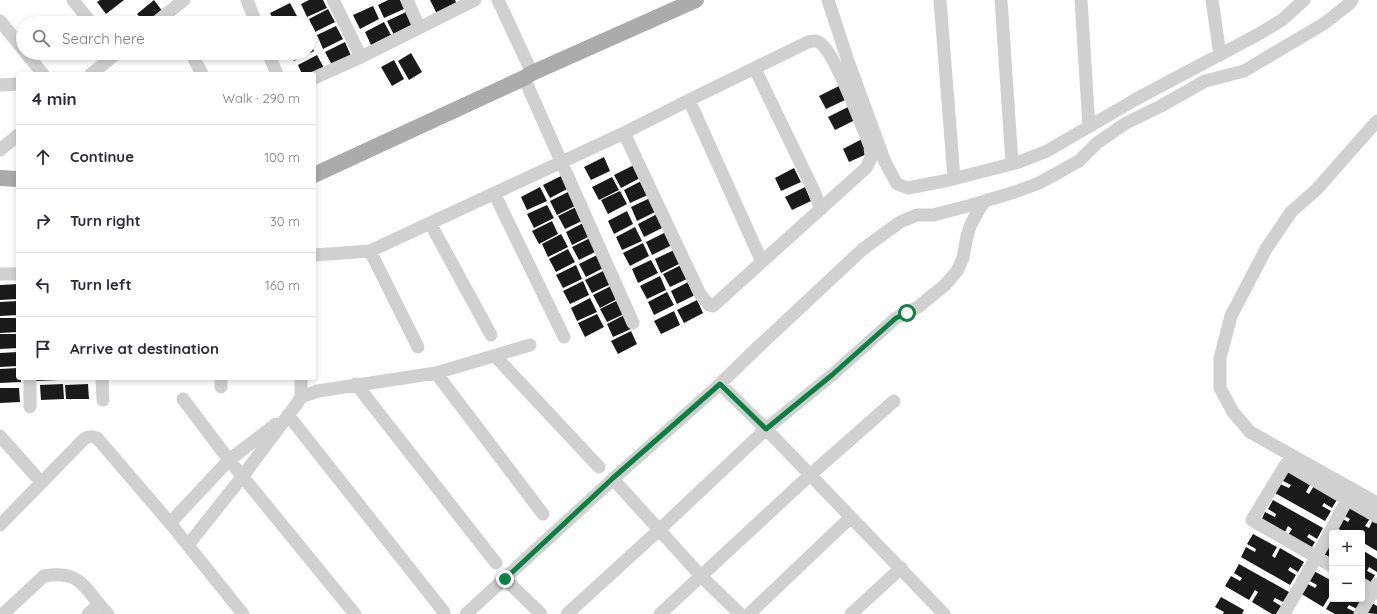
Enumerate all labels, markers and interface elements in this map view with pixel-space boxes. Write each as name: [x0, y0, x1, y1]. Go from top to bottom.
search box: [16, 16, 316, 60]
icon: search: [30, 27, 52, 49]
text: Search here: [62, 29, 145, 48]
text: 4 min: [32, 88, 77, 109]
text: Walk · 290 m: [223, 90, 300, 106]
icon: ahead: [32, 146, 54, 168]
text: Continue: [70, 147, 134, 166]
text: 100 m: [264, 149, 300, 165]
icon: right: [32, 210, 54, 232]
text: Turn right: [70, 211, 141, 230]
text: 30 m: [270, 213, 300, 229]
icon: left: [32, 274, 54, 296]
text: Turn left: [70, 275, 132, 294]
text: 160 m: [265, 277, 300, 293]
route start: [898, 304, 916, 322]
icon: arrive: [32, 338, 54, 360]
text: Arrive at destination: [70, 339, 219, 358]
map controls: [1329, 530, 1365, 602]
button: +: [1329, 530, 1365, 566]
button: −: [1329, 566, 1365, 602]
route end: [496, 570, 514, 588]

